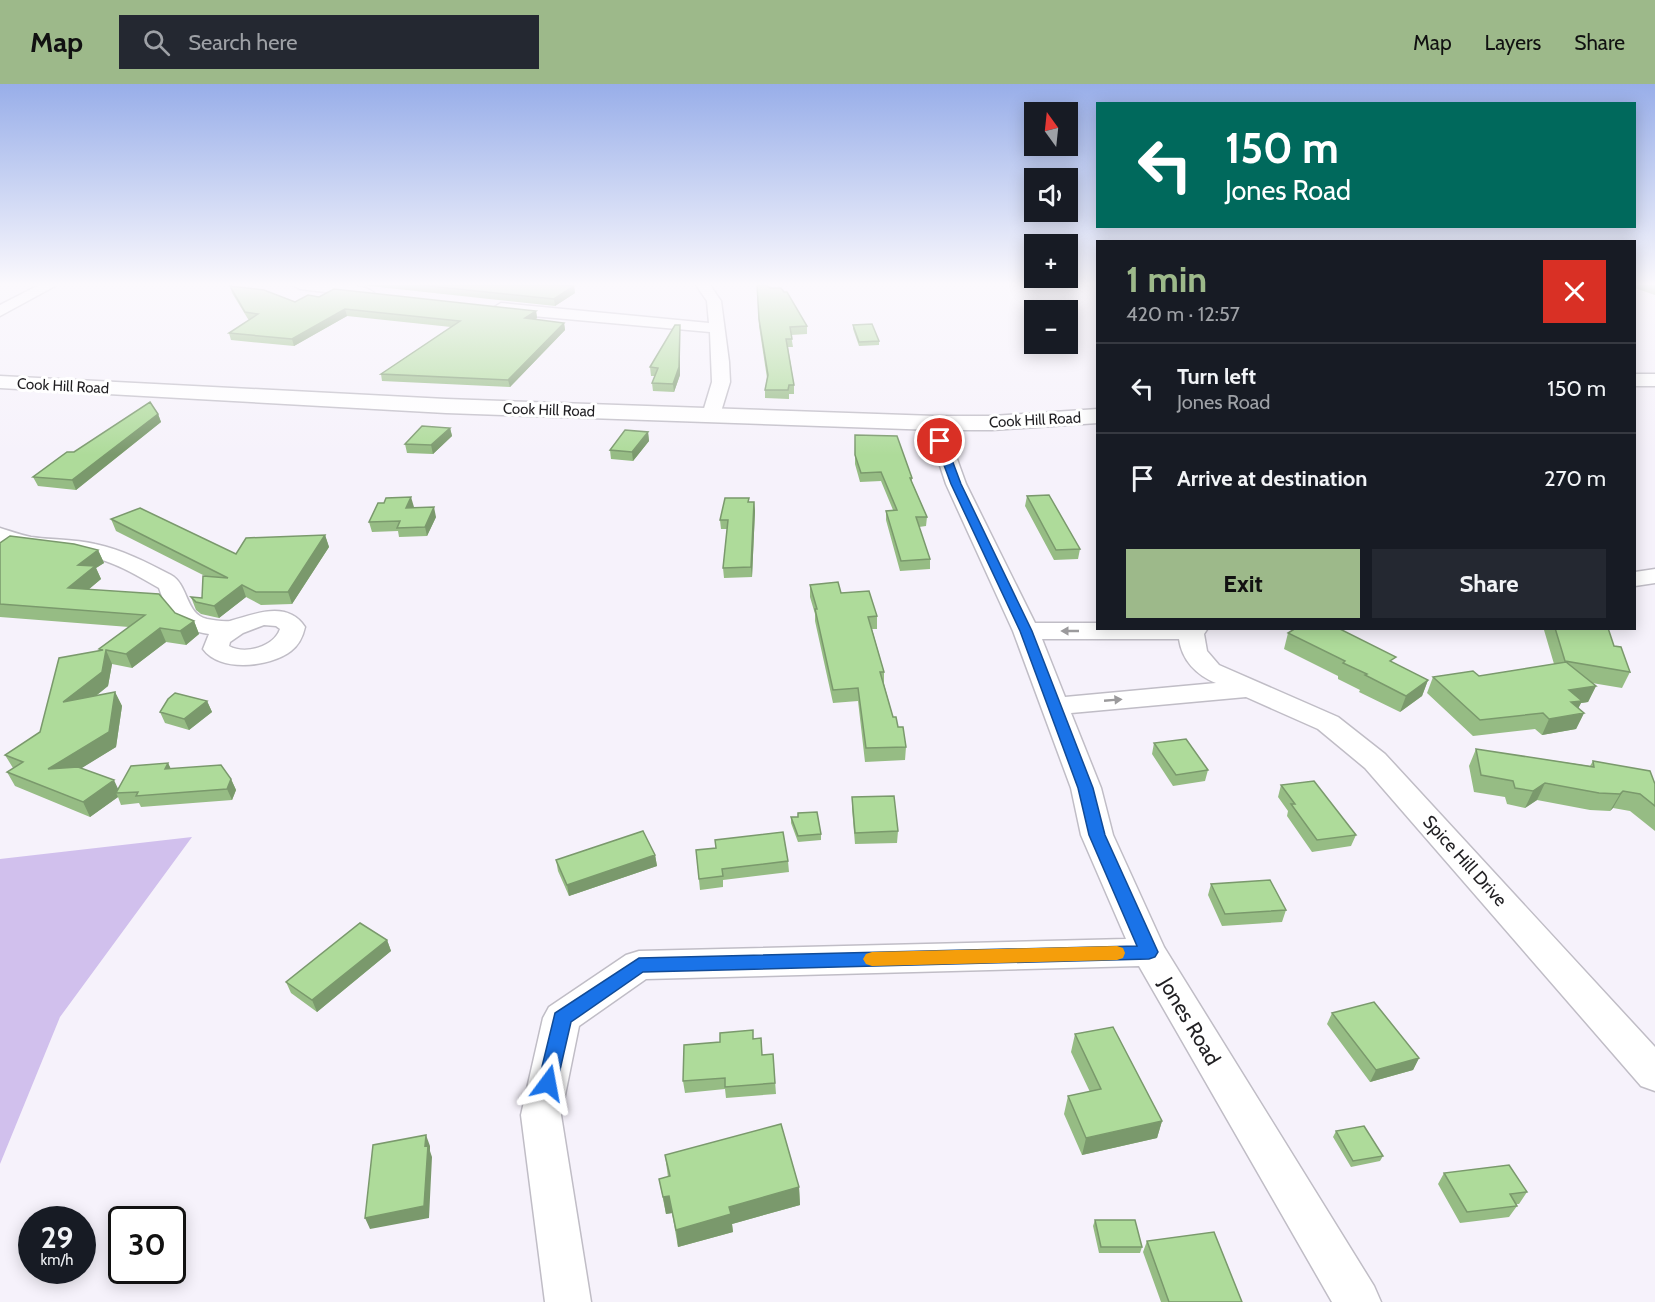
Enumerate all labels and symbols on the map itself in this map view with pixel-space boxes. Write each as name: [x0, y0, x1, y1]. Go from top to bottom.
north arrow: [1024, 102, 1078, 156]
street label: Cook Hill Road: [16, 375, 110, 397]
street label: Cook Hill Road: [503, 399, 595, 421]
street label: Cook Hill Road: [988, 409, 1082, 431]
pin: [914, 415, 965, 466]
one-way arrow: [1060, 626, 1079, 636]
one-way arrow: [1103, 695, 1122, 705]
street label: Spice Hill Drive: [1418, 811, 1512, 911]
street label: Jones Road: [1154, 972, 1226, 1069]
position arrow: [516, 1051, 580, 1115]
speed limit sign: 30: [108, 1206, 186, 1284]

